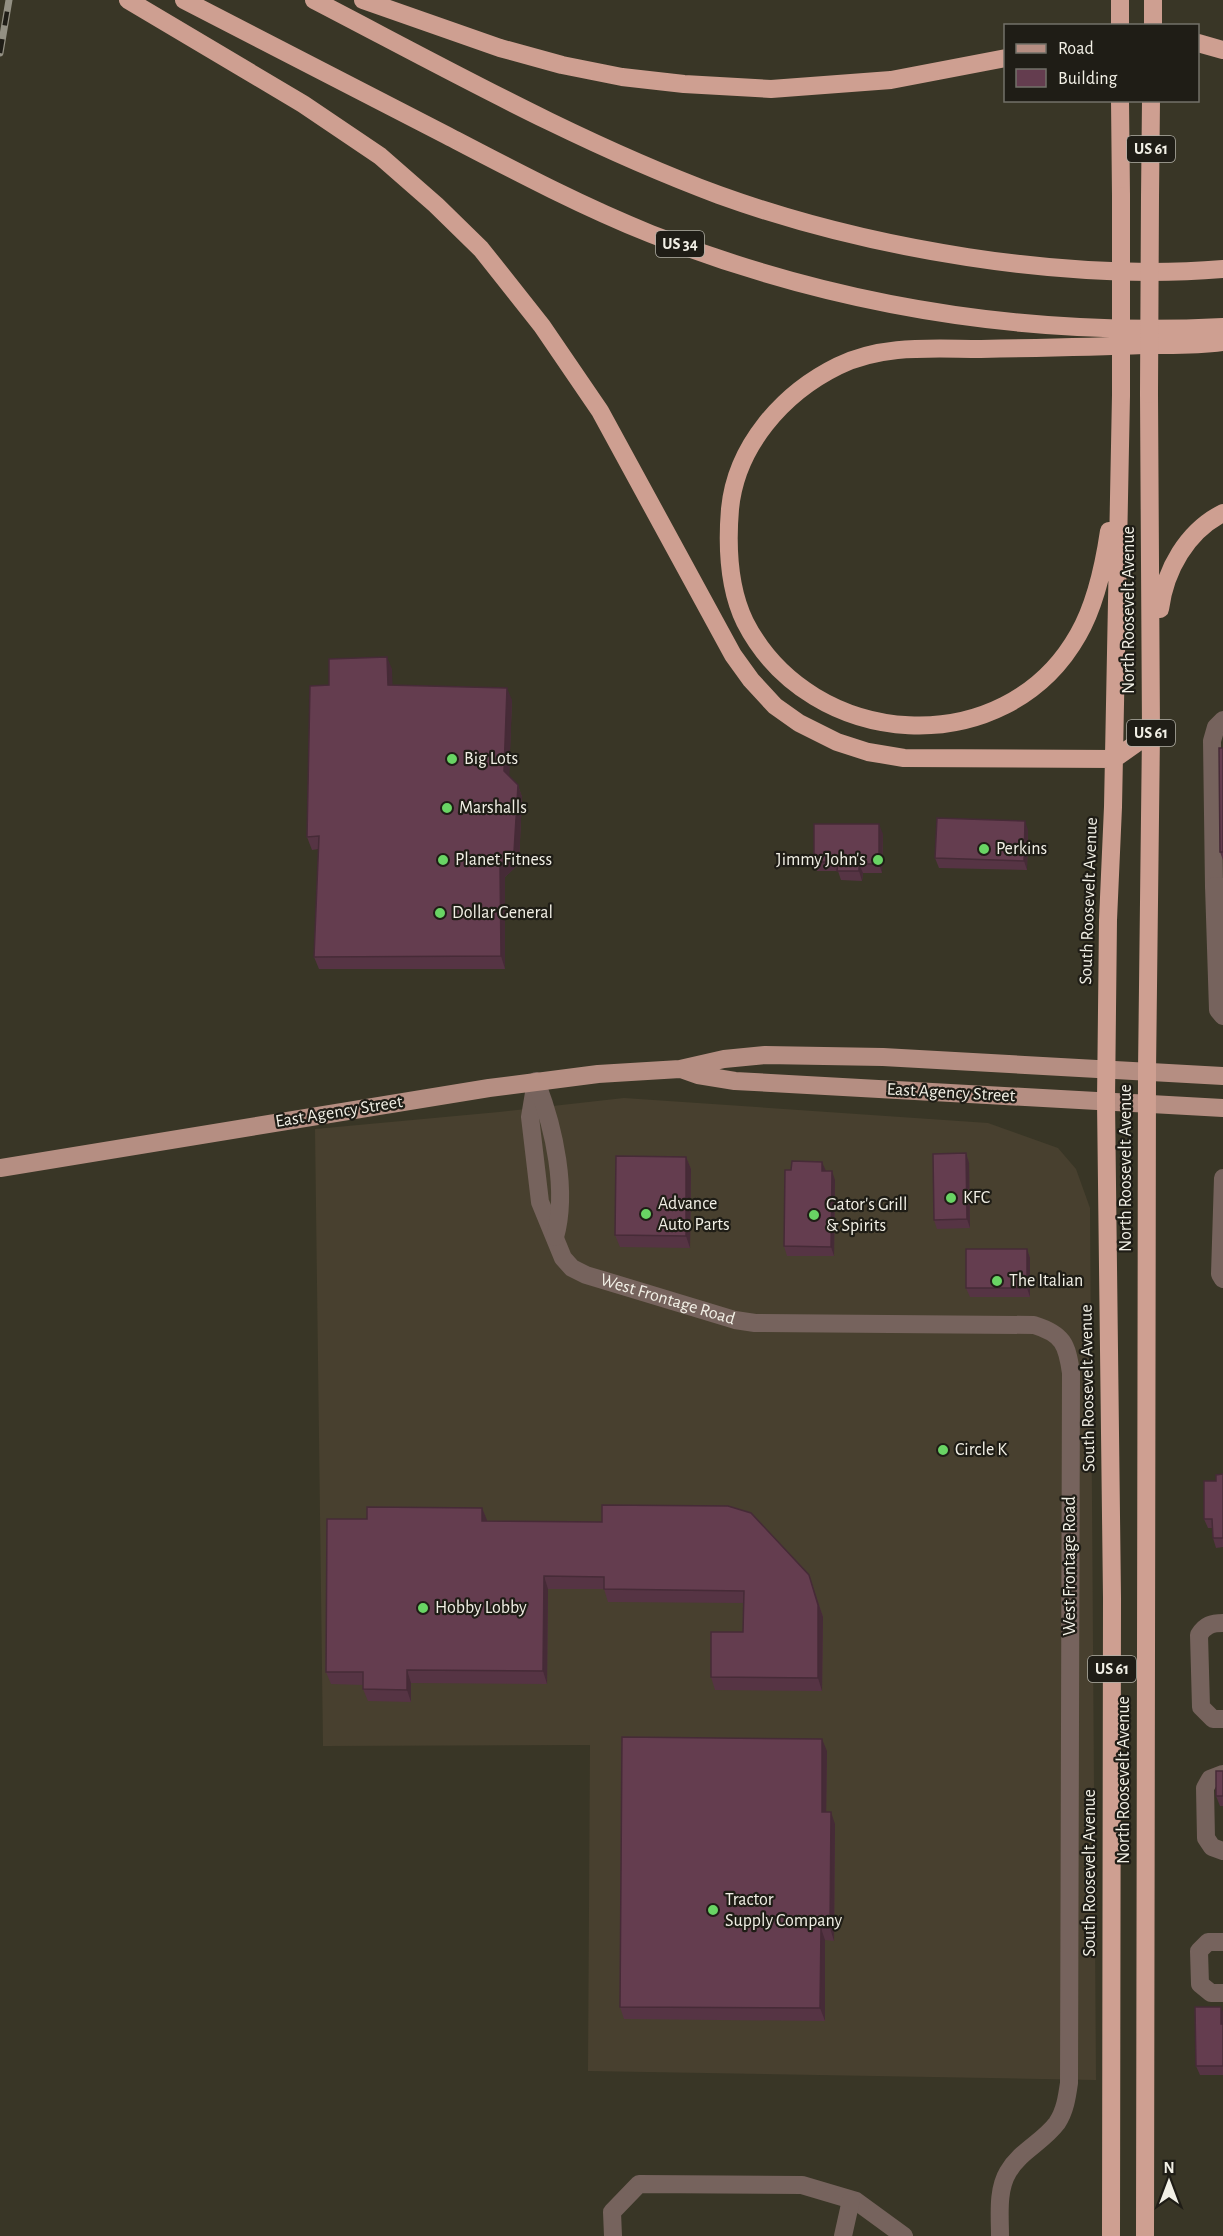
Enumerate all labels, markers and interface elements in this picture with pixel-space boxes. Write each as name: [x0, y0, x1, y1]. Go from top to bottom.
legend: [1004, 24, 1199, 102]
text: Road: [1058, 40, 1094, 58]
text: Building: [1058, 70, 1118, 88]
road number: US 61: [1127, 136, 1175, 162]
road number: US 34: [656, 231, 704, 257]
street label: North Roosevelt Avenue: [1120, 526, 1138, 694]
road number: US 61: [1127, 720, 1175, 746]
place label: Big Lots: [464, 750, 518, 768]
marker: Big Lots: [445, 752, 459, 766]
place label: Marshalls: [459, 799, 527, 817]
marker: Marshalls: [440, 801, 454, 815]
street label: South Roosevelt Avenue: [1077, 817, 1101, 985]
place label: Perkins: [996, 840, 1047, 858]
marker: Perkins: [977, 842, 991, 856]
place label: Planet Fitness: [455, 851, 552, 869]
place label: Jimmy John's: [776, 851, 866, 869]
marker: Planet Fitness: [436, 853, 450, 867]
marker: Jimmy John's: [871, 853, 885, 867]
place label: Dollar General: [452, 904, 553, 922]
marker: Dollar General: [433, 906, 447, 920]
street label: East Agency Street: [886, 1081, 1016, 1105]
street label: North Roosevelt Avenue: [1117, 1084, 1135, 1252]
street label: East Agency Street: [274, 1093, 404, 1131]
place label: KFC: [963, 1189, 990, 1207]
marker: KFC: [944, 1191, 958, 1205]
place label: Advance Auto Parts: [658, 1195, 730, 1234]
place label: Gator's Grill & Spirits: [826, 1196, 907, 1235]
marker: Advance Auto Parts: [639, 1207, 653, 1221]
marker: Gator's Grill & Spirits: [807, 1208, 821, 1222]
street label: West Frontage Road: [598, 1271, 737, 1328]
place label: The Italian: [1009, 1272, 1083, 1290]
marker: The Italian: [990, 1274, 1004, 1288]
street label: South Roosevelt Avenue: [1078, 1304, 1098, 1472]
place label: Circle K: [955, 1441, 1007, 1459]
marker: Circle K: [936, 1443, 950, 1457]
street label: West Frontage Road: [1061, 1496, 1079, 1636]
place label: Hobby Lobby: [435, 1599, 527, 1617]
marker: Hobby Lobby: [416, 1601, 430, 1615]
road number: US 61: [1088, 1656, 1136, 1682]
street label: North Roosevelt Avenue: [1115, 1696, 1133, 1864]
street label: South Roosevelt Avenue: [1081, 1789, 1099, 1957]
place label: Tractor Supply Company: [725, 1891, 842, 1930]
marker: Tractor Supply Company: [706, 1903, 720, 1917]
north arrow: [1139, 2152, 1199, 2212]
text: N: [1163, 2160, 1175, 2176]

